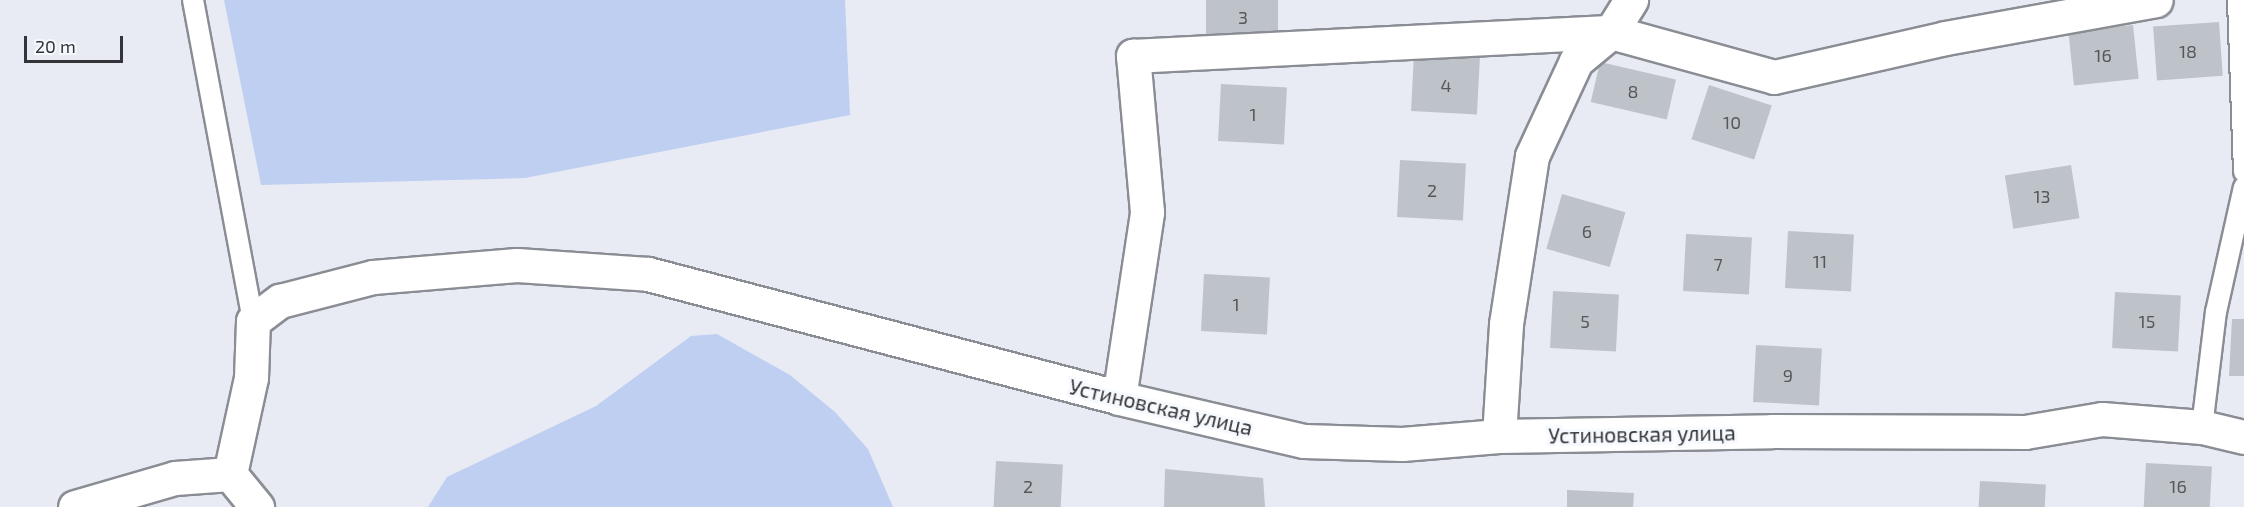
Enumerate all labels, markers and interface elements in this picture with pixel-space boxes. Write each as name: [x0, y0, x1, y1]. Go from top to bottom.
house number: 3: [1238, 6, 1248, 28]
scale bar: [27, 24, 126, 62]
text: 20 m: [35, 35, 76, 57]
house number: 18: [2179, 40, 2197, 62]
house number: 16: [2094, 44, 2112, 66]
house number: 4: [1440, 74, 1452, 96]
house number: 8: [1628, 80, 1638, 102]
house number: 1: [1249, 103, 1257, 125]
house number: 10: [1723, 111, 1741, 133]
house number: 2: [1427, 179, 1437, 201]
house number: 13: [2033, 185, 2051, 207]
house number: 6: [1582, 220, 1592, 242]
house number: 11: [1813, 250, 1827, 272]
house number: 7: [1713, 253, 1723, 275]
house number: 1: [1232, 293, 1240, 315]
house number: 5: [1580, 310, 1590, 332]
house number: 15: [2139, 310, 2155, 332]
house number: 9: [1783, 364, 1793, 386]
street label: Устиновская улица: [1067, 374, 1255, 440]
street label: Устиновская улица: [1548, 420, 1736, 448]
house number: 2: [1023, 475, 1033, 497]
house number: 16: [2169, 475, 2187, 497]

